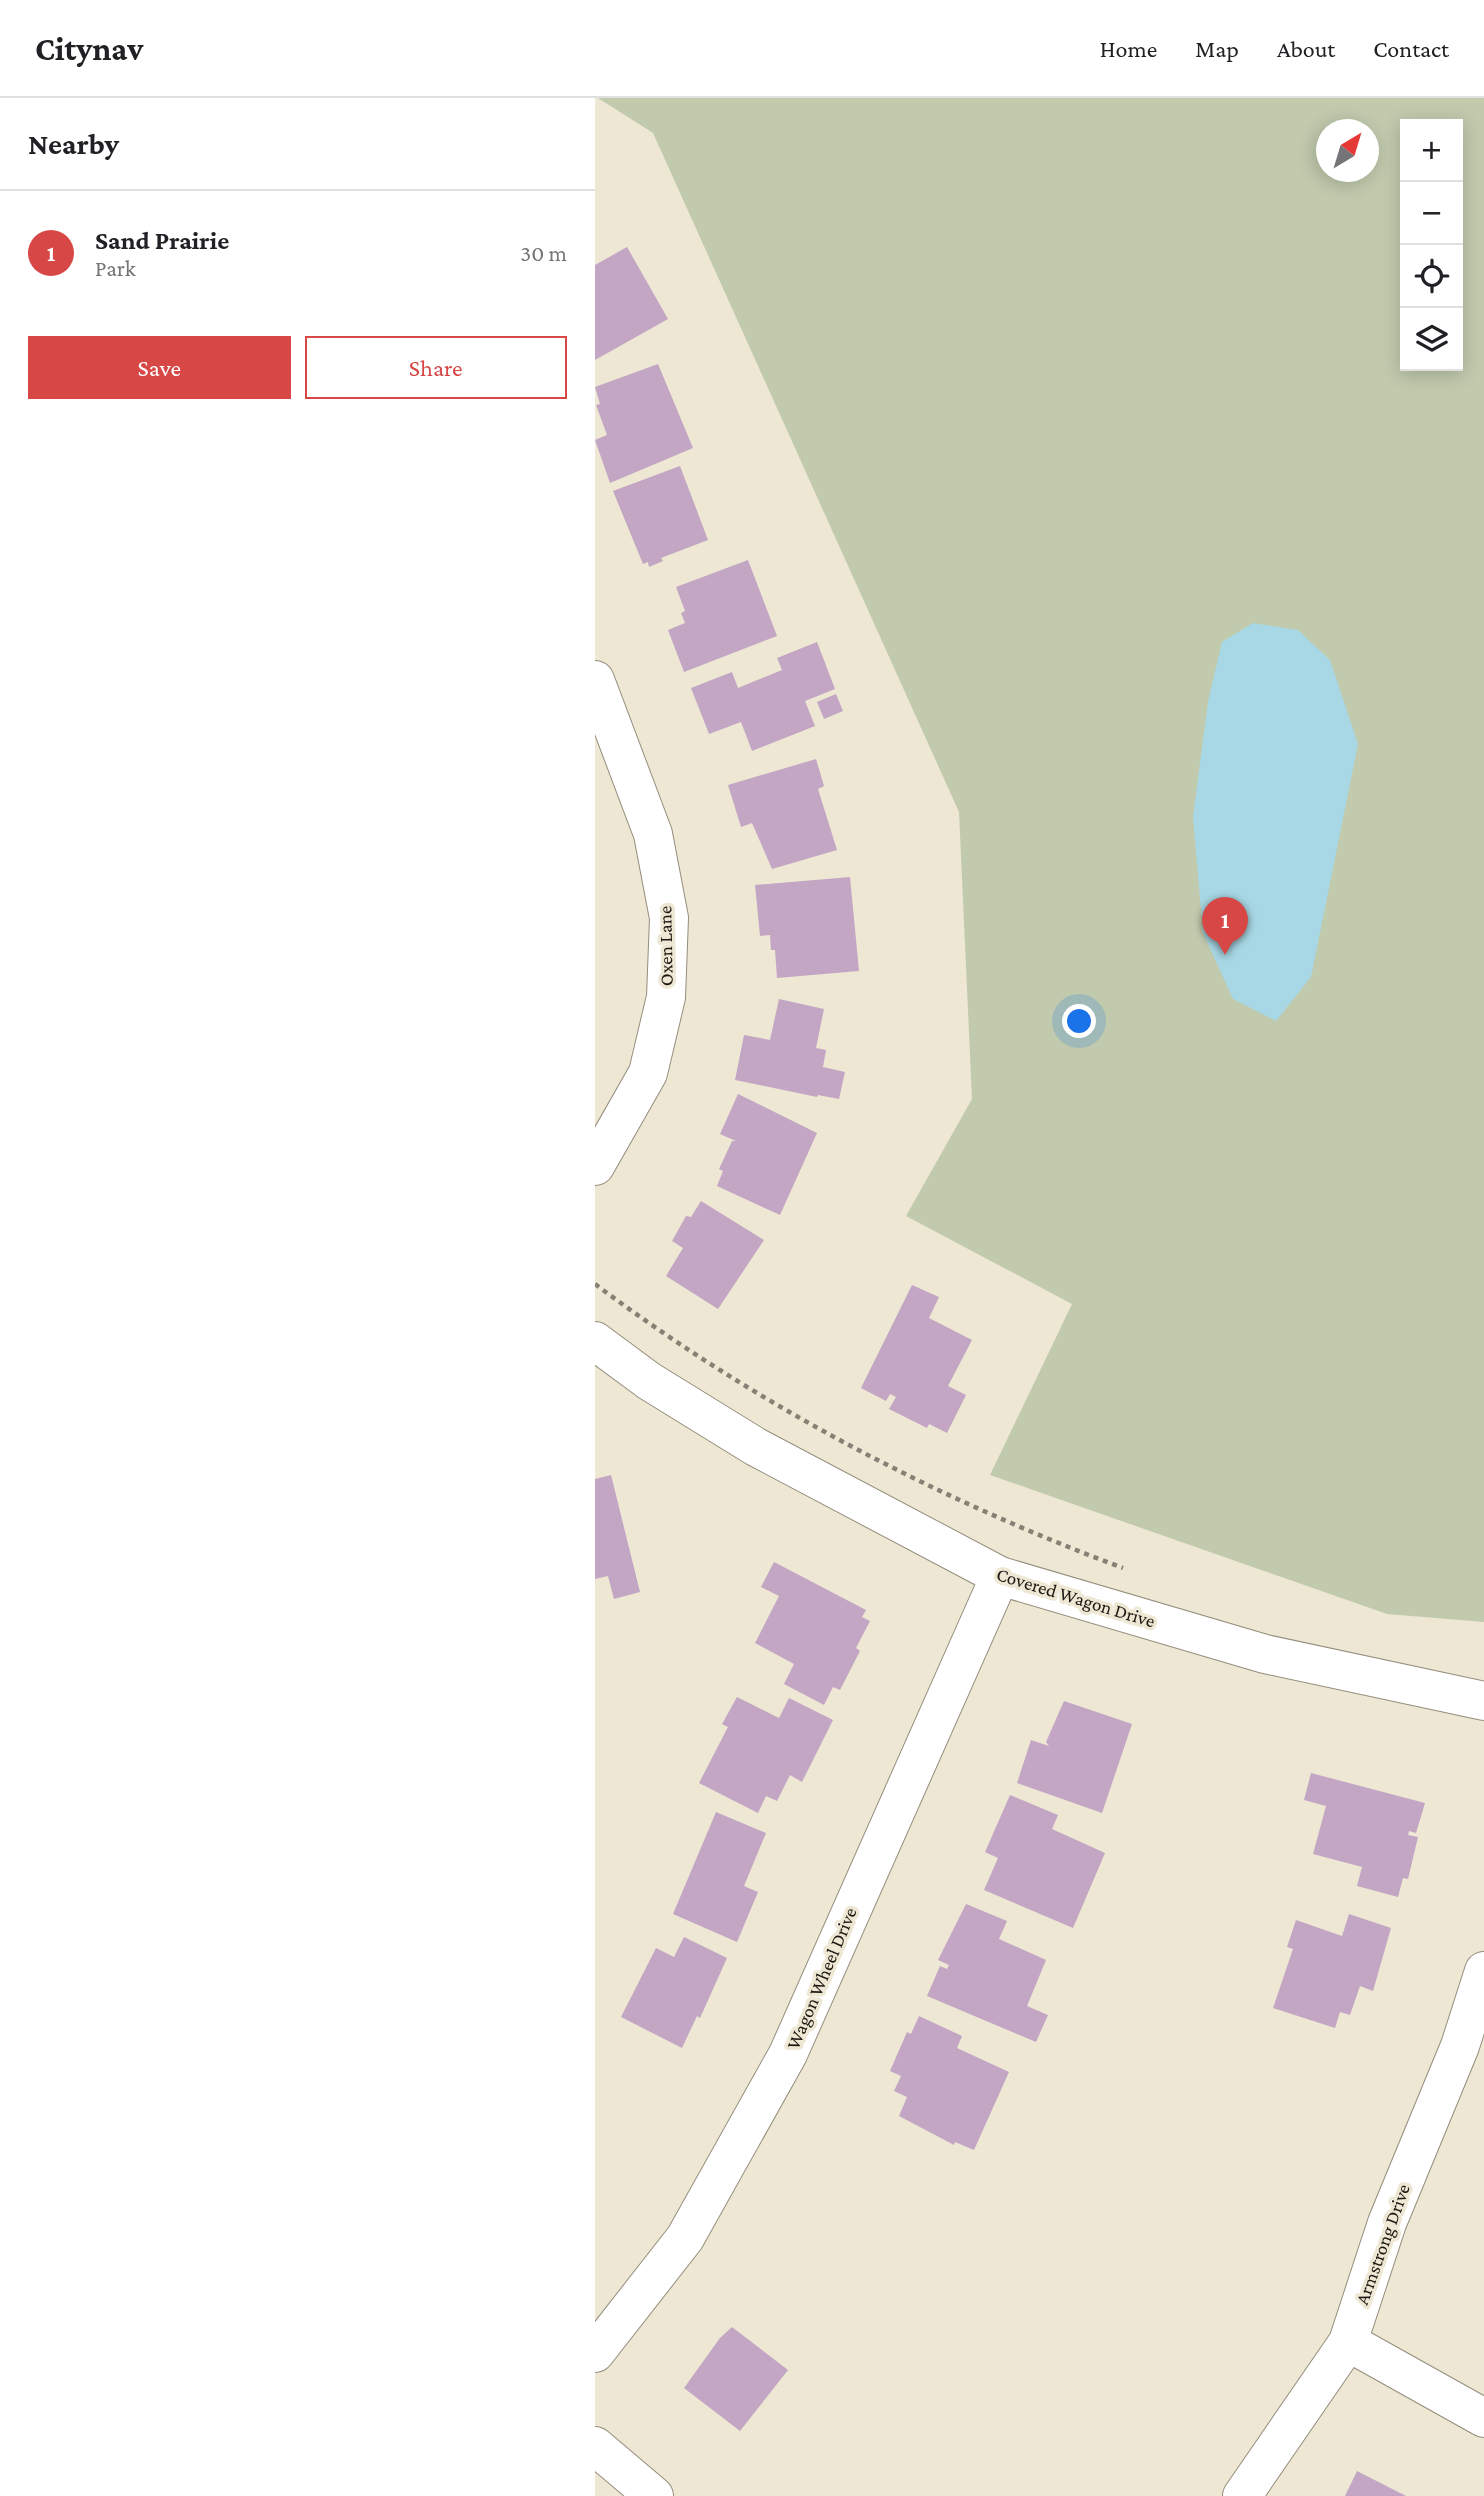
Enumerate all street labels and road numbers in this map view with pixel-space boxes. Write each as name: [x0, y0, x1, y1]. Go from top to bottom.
street label: Oxen Lane: [654, 906, 677, 986]
street label: Covered Wagon Drive: [994, 1563, 1158, 1632]
street label: Wagon Wheel Drive: [782, 1904, 861, 2052]
street label: Armstrong Drive: [1351, 2181, 1414, 2307]

